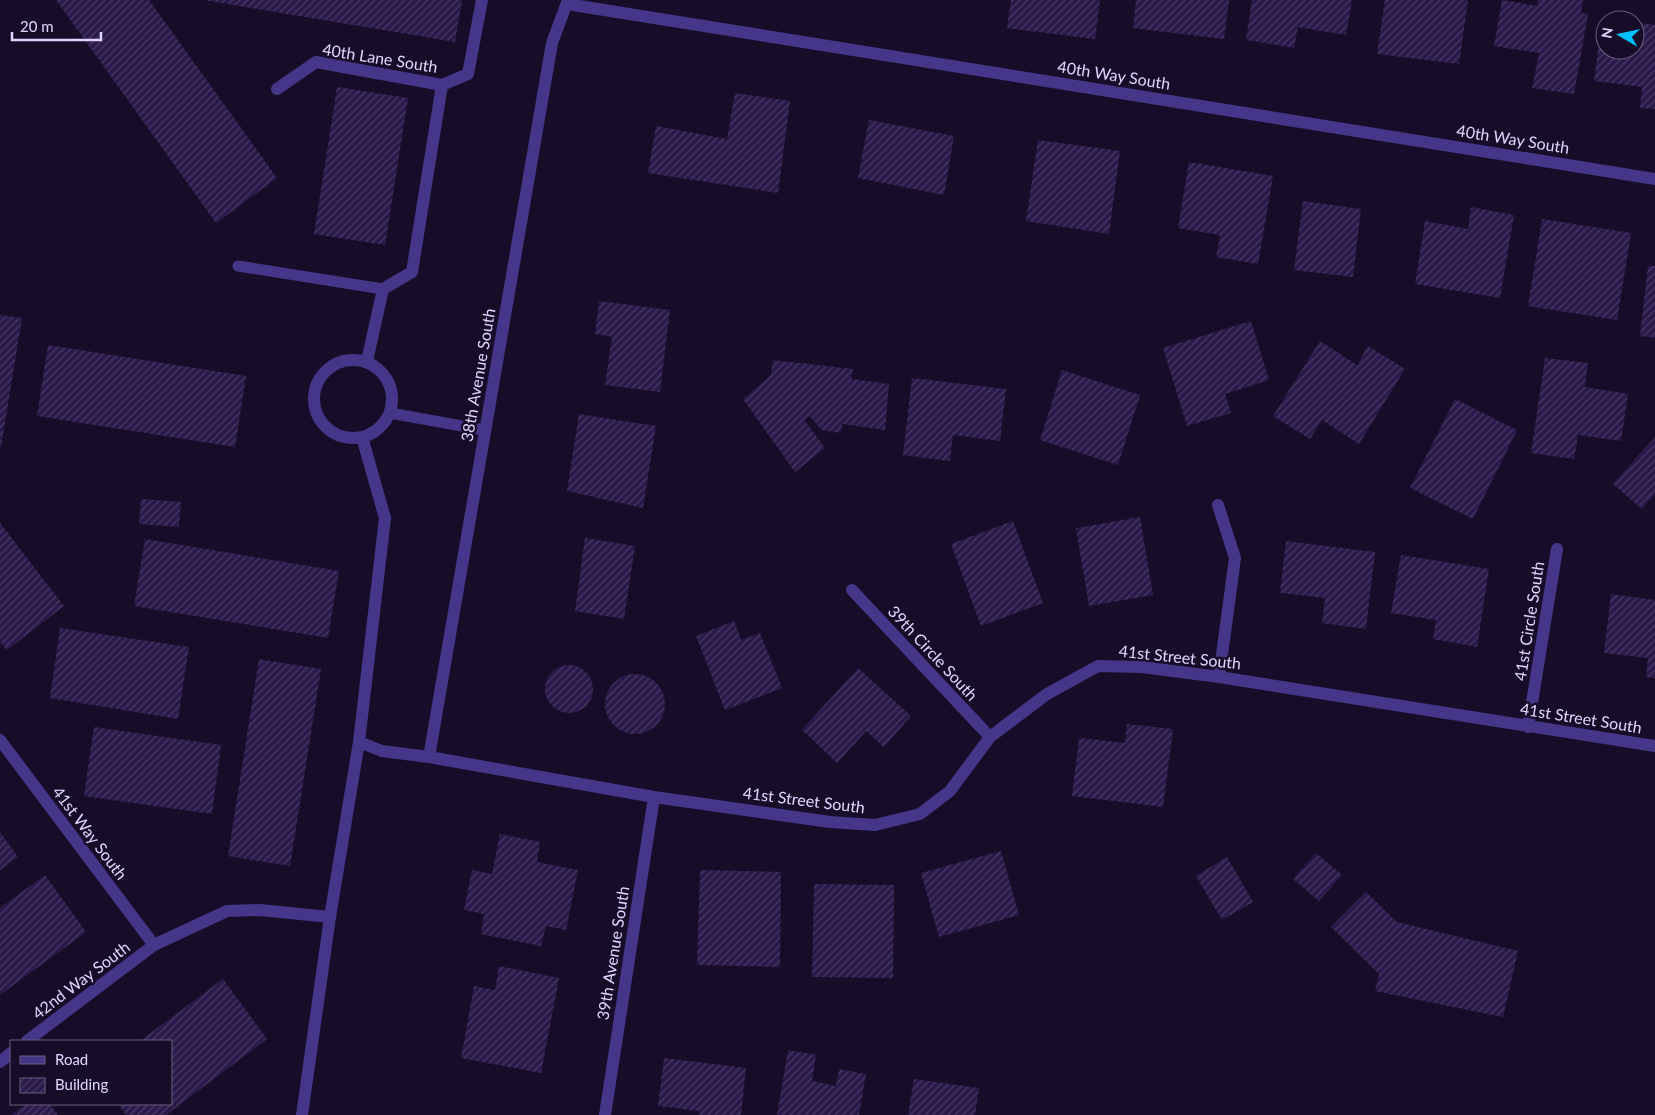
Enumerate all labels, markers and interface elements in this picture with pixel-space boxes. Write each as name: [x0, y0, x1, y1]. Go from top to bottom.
scale bar: [12, 10, 101, 42]
north arrow: [1595, 10, 1645, 60]
text: 20 m: [20, 17, 54, 35]
text: N: [1597, 26, 1616, 40]
street label: 40th Lane South: [321, 39, 439, 76]
street label: 40th Way South: [1056, 56, 1172, 93]
street label: 40th Way South: [1455, 120, 1571, 157]
street label: 38th Avenue South: [456, 307, 499, 443]
street label: 41st Circle South: [1510, 560, 1547, 682]
street label: 39th Circle South: [885, 601, 982, 704]
street label: 41st Street South: [1118, 641, 1242, 672]
street label: 41st Street South: [1519, 699, 1643, 736]
street label: 41st Way South: [49, 782, 132, 883]
street label: 41st Street South: [742, 783, 866, 816]
street label: 39th Avenue South: [593, 885, 632, 1021]
street label: 42nd Way South: [28, 937, 133, 1022]
legend: [10, 1040, 172, 1105]
text: Road: [55, 1050, 88, 1068]
text: Building: [55, 1075, 108, 1093]

